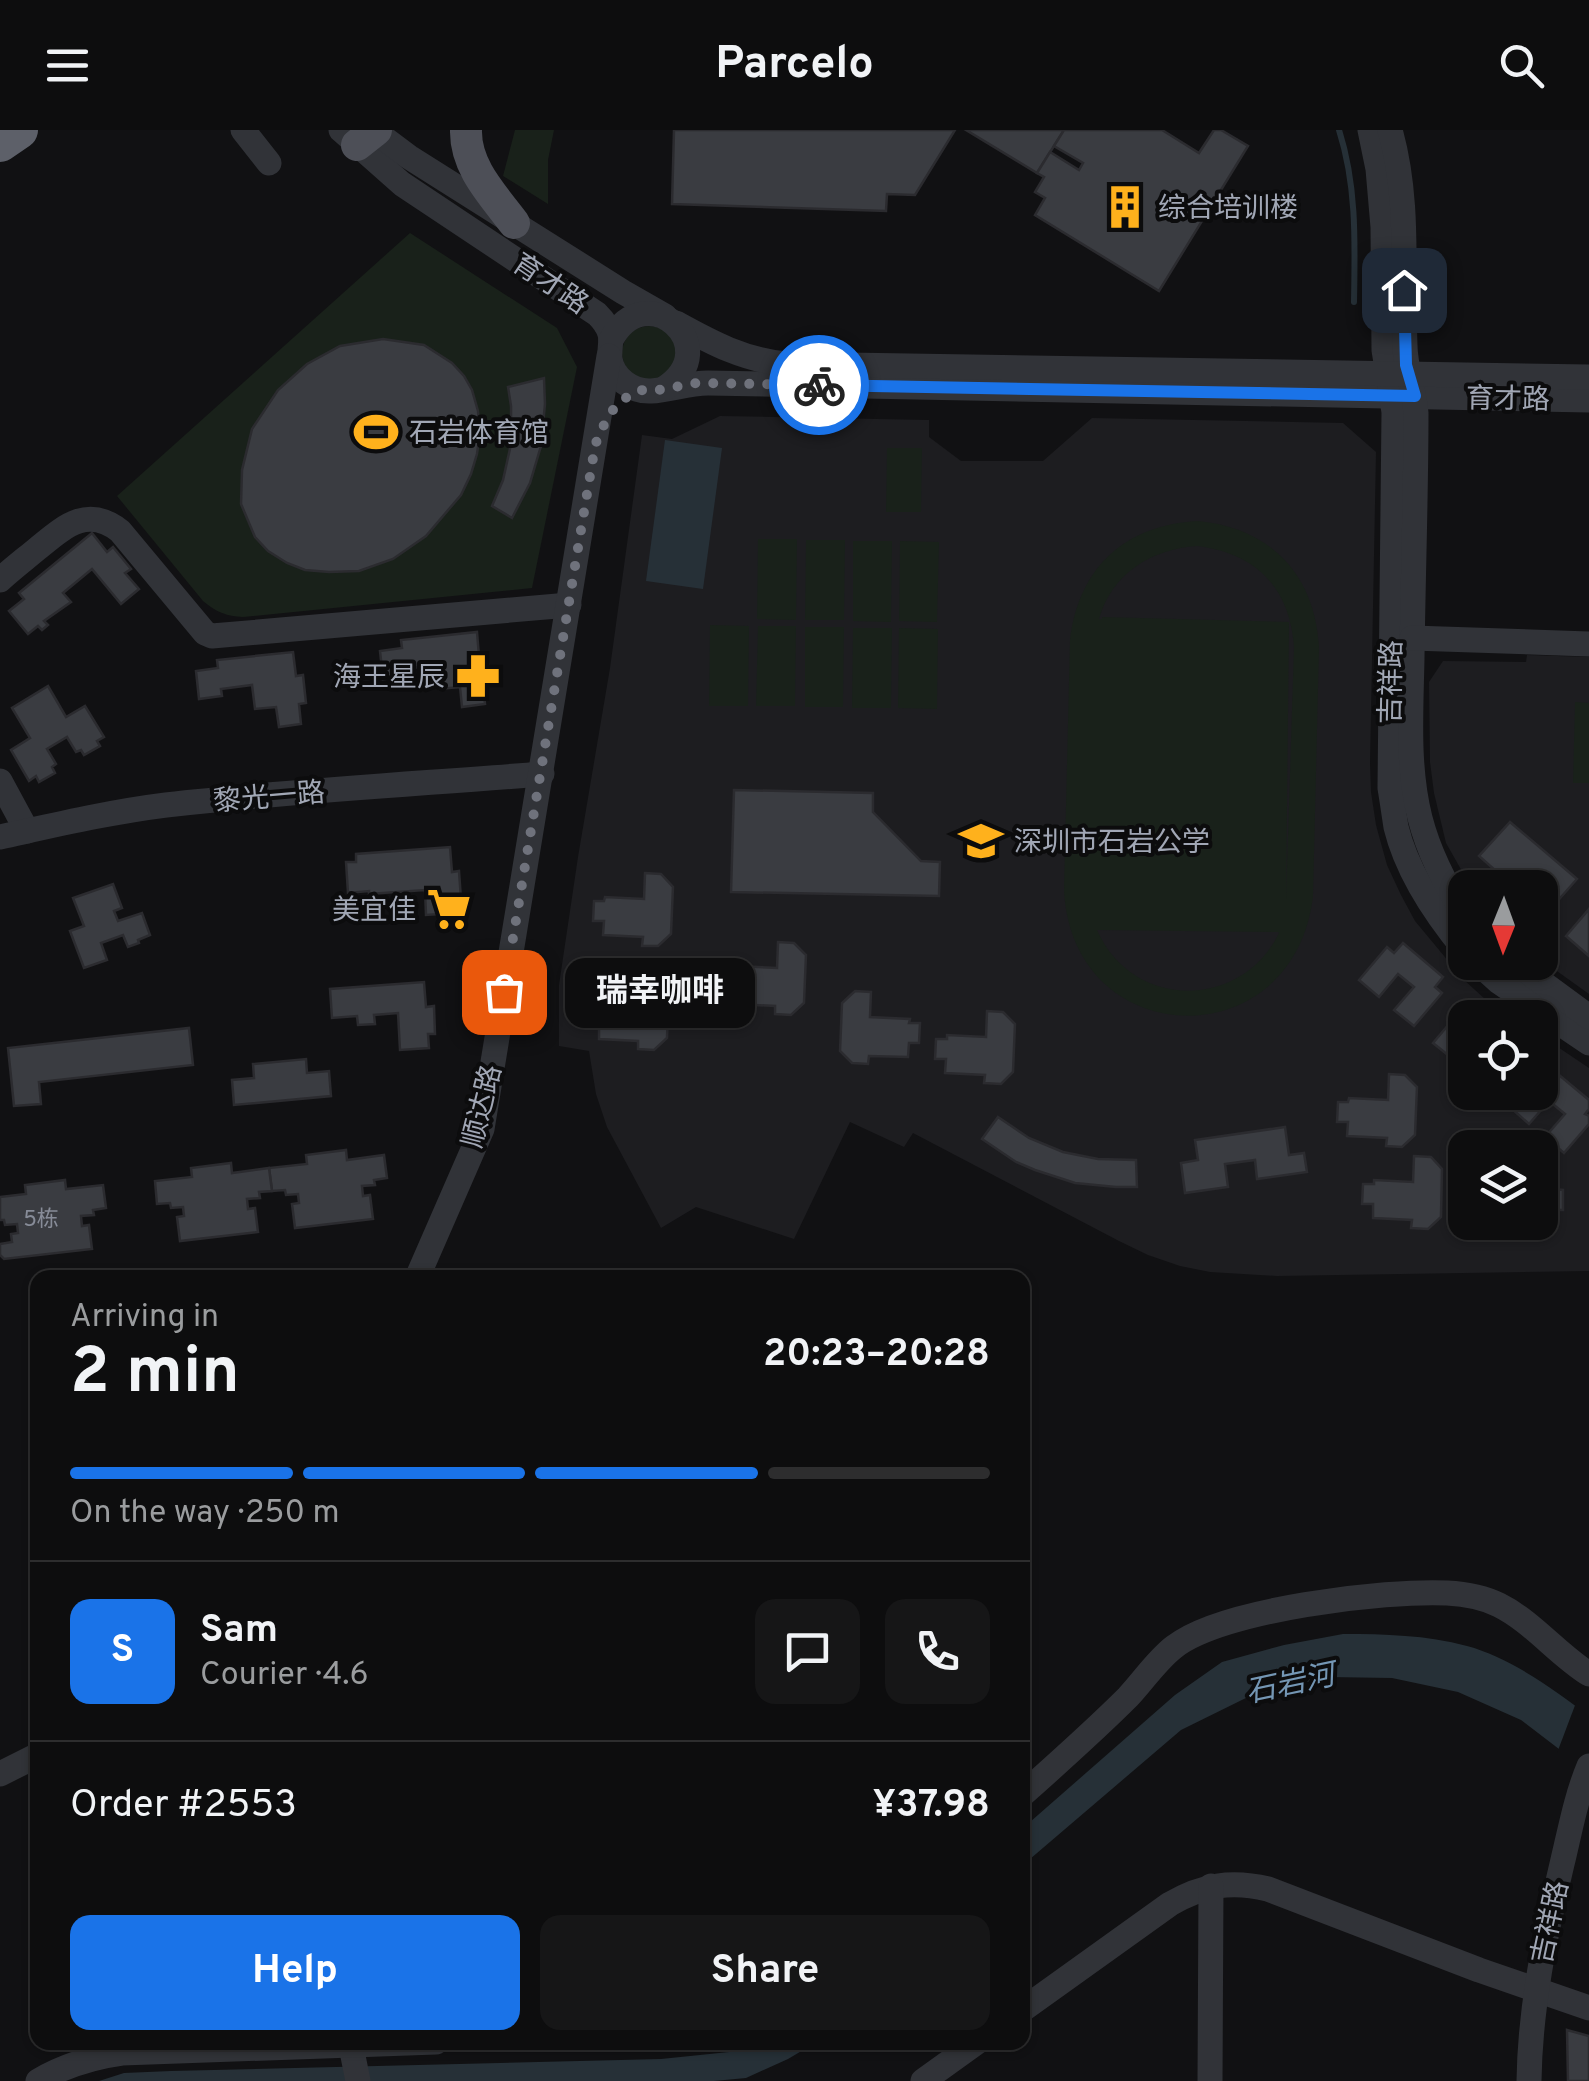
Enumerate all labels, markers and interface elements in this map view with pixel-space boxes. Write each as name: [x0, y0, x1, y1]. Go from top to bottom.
text: Parcelo: [715, 37, 874, 94]
icon: menu: [40, 38, 95, 93]
icon: search: [1494, 38, 1549, 93]
building icon: 综合培训楼: [1101, 183, 1149, 231]
place label: 综合培训楼: [1158, 192, 1298, 228]
street label: 育才路: [504, 247, 594, 324]
pin: [1362, 248, 1447, 333]
icon: home: [1377, 263, 1432, 318]
courier: [769, 335, 869, 435]
icon: bike: [792, 358, 847, 413]
street label: 育才路: [1466, 382, 1550, 420]
sports icon: 石岩体育馆: [352, 408, 400, 456]
place label: 石岩体育馆: [409, 417, 549, 453]
street label: 吉祥路: [1374, 640, 1412, 724]
pharmacy icon: 海王星辰: [454, 652, 502, 700]
place label: 海王星辰: [333, 661, 445, 697]
street label: 黎光一路: [212, 776, 327, 822]
school or university icon: 深圳市石岩公学: [957, 817, 1005, 865]
place label: 深圳市石岩公学: [1014, 826, 1210, 862]
north arrow: [1448, 870, 1558, 980]
map controls: [1448, 870, 1558, 1240]
supermarket icon: 美宜佳: [425, 885, 473, 933]
place label: 美宜佳: [332, 894, 416, 930]
pin: [462, 950, 547, 1035]
callout: 瑞幸咖啡: [564, 957, 754, 1027]
icon: bag: [477, 965, 532, 1020]
text: 瑞幸咖啡: [596, 973, 724, 1013]
button: locate: [1448, 1000, 1558, 1110]
street label: 顺达路: [456, 1062, 512, 1152]
button: layers: [1448, 1130, 1558, 1240]
house number: 5栋: [23, 1207, 59, 1234]
text: Arriving in: [70, 1298, 219, 1338]
text: 20:23–20:28: [763, 1331, 990, 1380]
text: 2 min: [70, 1334, 240, 1416]
text: On the way · 250 m: [70, 1494, 340, 1534]
button: chat: [755, 1599, 860, 1704]
button: phone: [885, 1599, 990, 1704]
text: Sam: [200, 1607, 278, 1656]
text: S: [111, 1627, 134, 1676]
text: Courier · 4.6: [200, 1656, 369, 1696]
water label: 石岩河: [1243, 1657, 1343, 1713]
text: Order #2553: [70, 1782, 297, 1831]
text: ¥37.98: [873, 1782, 990, 1831]
street label: 吉祥路: [1526, 1878, 1578, 1967]
button: Help: [70, 1915, 520, 2030]
button: Share: [540, 1915, 990, 2030]

